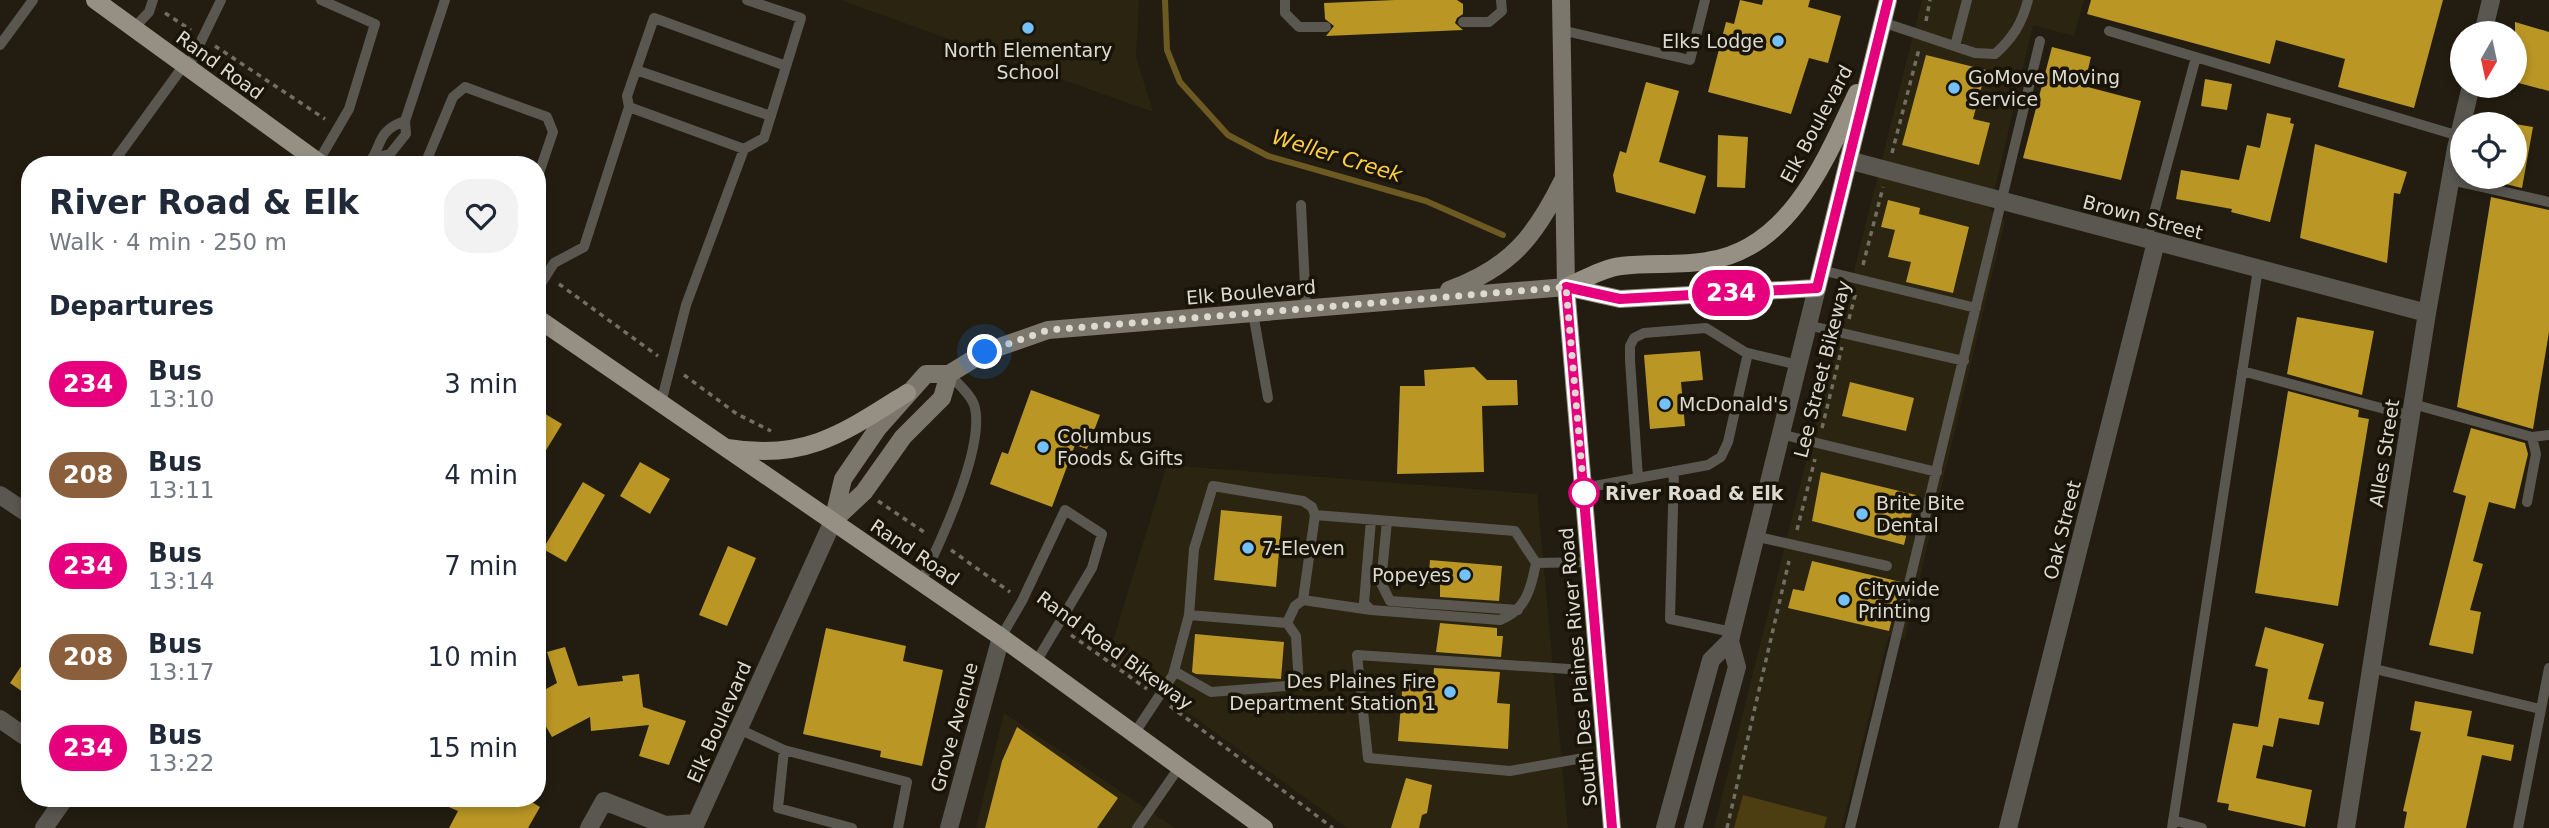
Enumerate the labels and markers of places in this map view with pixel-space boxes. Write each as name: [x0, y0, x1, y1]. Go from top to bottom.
marker: North Elementary School: [1020, 20, 1036, 36]
place label: Elks Lodge: [1662, 30, 1764, 52]
marker: Elks Lodge: [1770, 33, 1786, 49]
place label: North Elementary School: [944, 39, 1112, 83]
place label: GoMove Moving Service: [1968, 66, 2120, 110]
marker: GoMove Moving Service: [1946, 80, 1962, 96]
place label: McDonald's: [1679, 393, 1788, 415]
marker: McDonald's: [1657, 396, 1673, 412]
place label: Columbus Foods & Gifts: [1057, 425, 1183, 469]
marker: Columbus Foods & Gifts: [1035, 439, 1051, 455]
marker: River Road & Elk: [1569, 478, 1599, 508]
place label: River Road & Elk: [1605, 482, 1784, 504]
place label: Brite Bite Dental: [1876, 492, 1965, 536]
marker: Brite Bite Dental: [1854, 506, 1870, 522]
place label: 7-Eleven: [1262, 537, 1345, 559]
marker: 7-Eleven: [1240, 540, 1256, 556]
place label: Popeyes: [1372, 564, 1451, 586]
marker: Popeyes: [1457, 567, 1473, 583]
place label: Citywide Printing: [1858, 578, 1940, 622]
marker: Citywide Printing: [1836, 592, 1852, 608]
place label: Des Plaines Fire Department Station 1: [1229, 670, 1436, 714]
marker: Des Plaines Fire Department Station 1: [1442, 684, 1458, 700]

